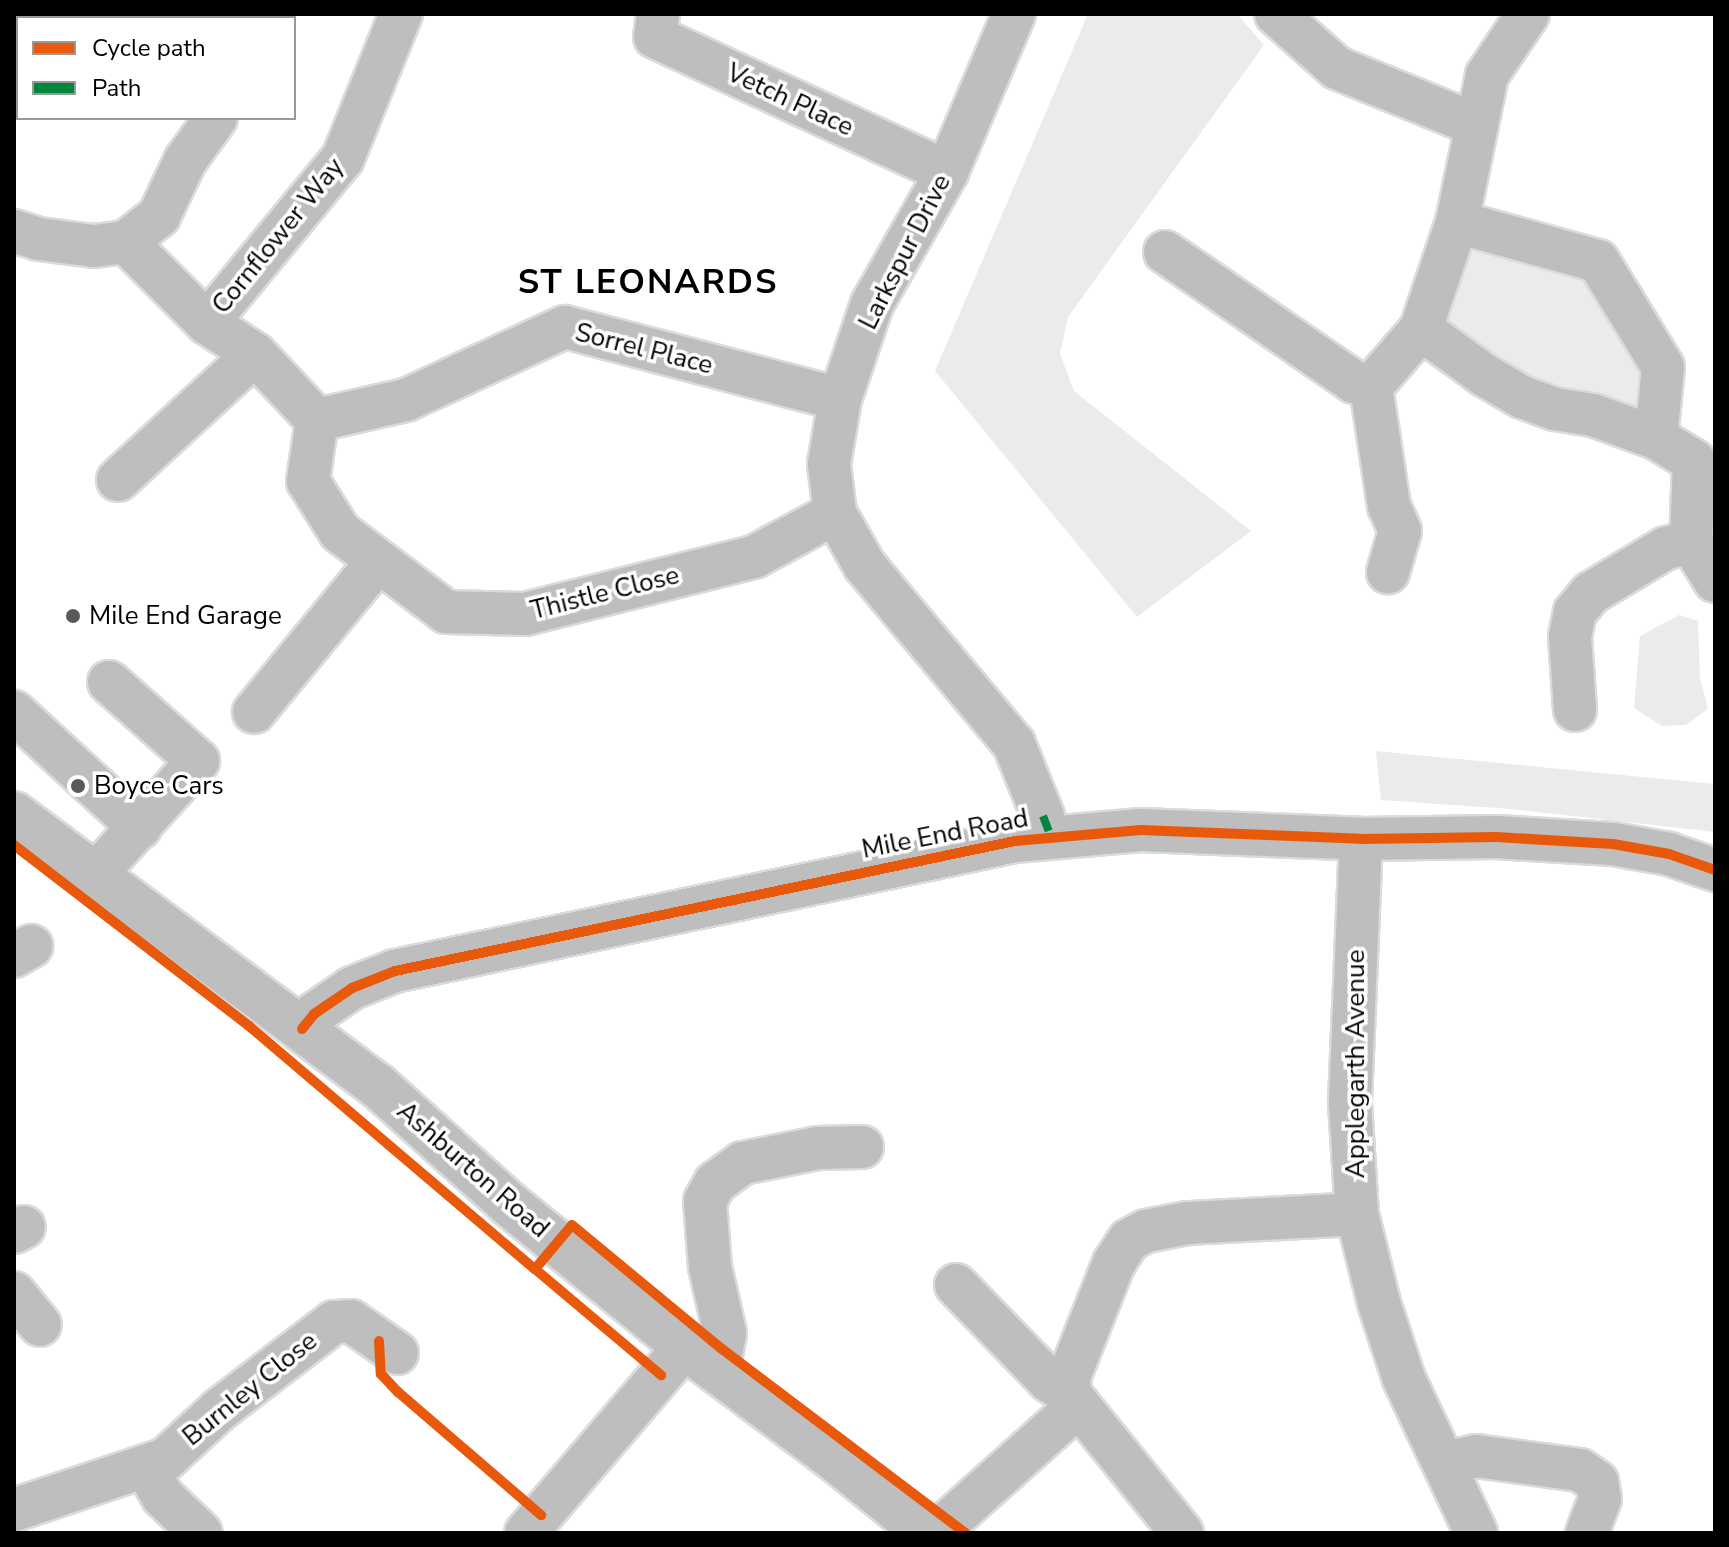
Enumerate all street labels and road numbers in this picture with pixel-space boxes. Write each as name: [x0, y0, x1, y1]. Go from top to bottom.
street label: Vetch Place: [722, 57, 858, 143]
street label: Cornflower Way: [206, 152, 350, 320]
street label: Larkspur Drive: [853, 169, 957, 335]
street label: Sorrel Place: [572, 317, 716, 381]
street label: Thistle Close: [528, 559, 682, 627]
street label: Mile End Road: [859, 803, 1031, 865]
street label: Applegarth Avenue: [1340, 950, 1372, 1178]
street label: Ashburton Road: [391, 1096, 555, 1244]
street label: Burnley Close: [177, 1325, 323, 1453]

